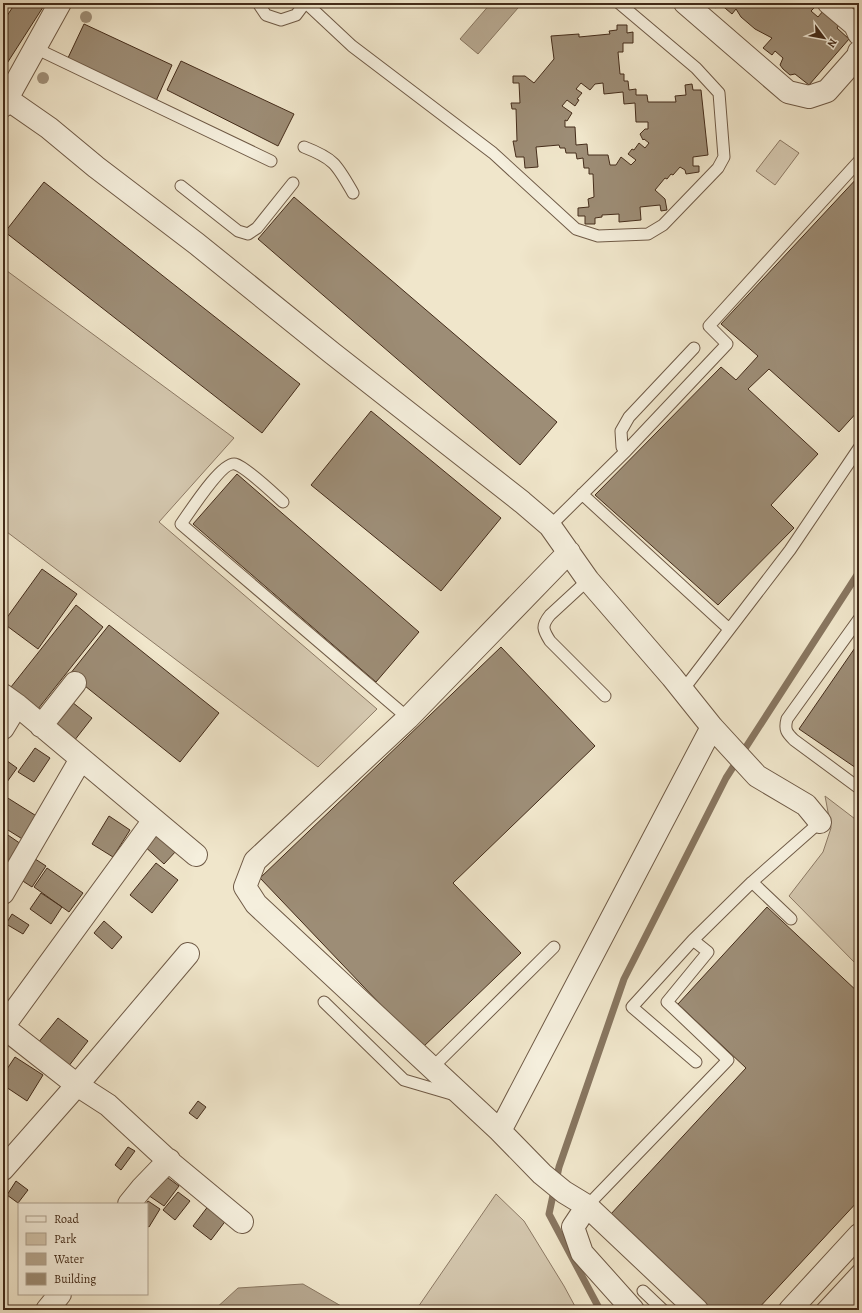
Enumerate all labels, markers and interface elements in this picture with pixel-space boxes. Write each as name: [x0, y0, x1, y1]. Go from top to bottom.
north arrow: [804, 18, 844, 58]
text: N: [824, 36, 841, 50]
legend: [18, 1203, 148, 1295]
text: Road: [54, 1211, 80, 1227]
text: Park: [54, 1231, 77, 1247]
text: Water: [53, 1251, 84, 1267]
text: Building: [54, 1271, 96, 1287]

